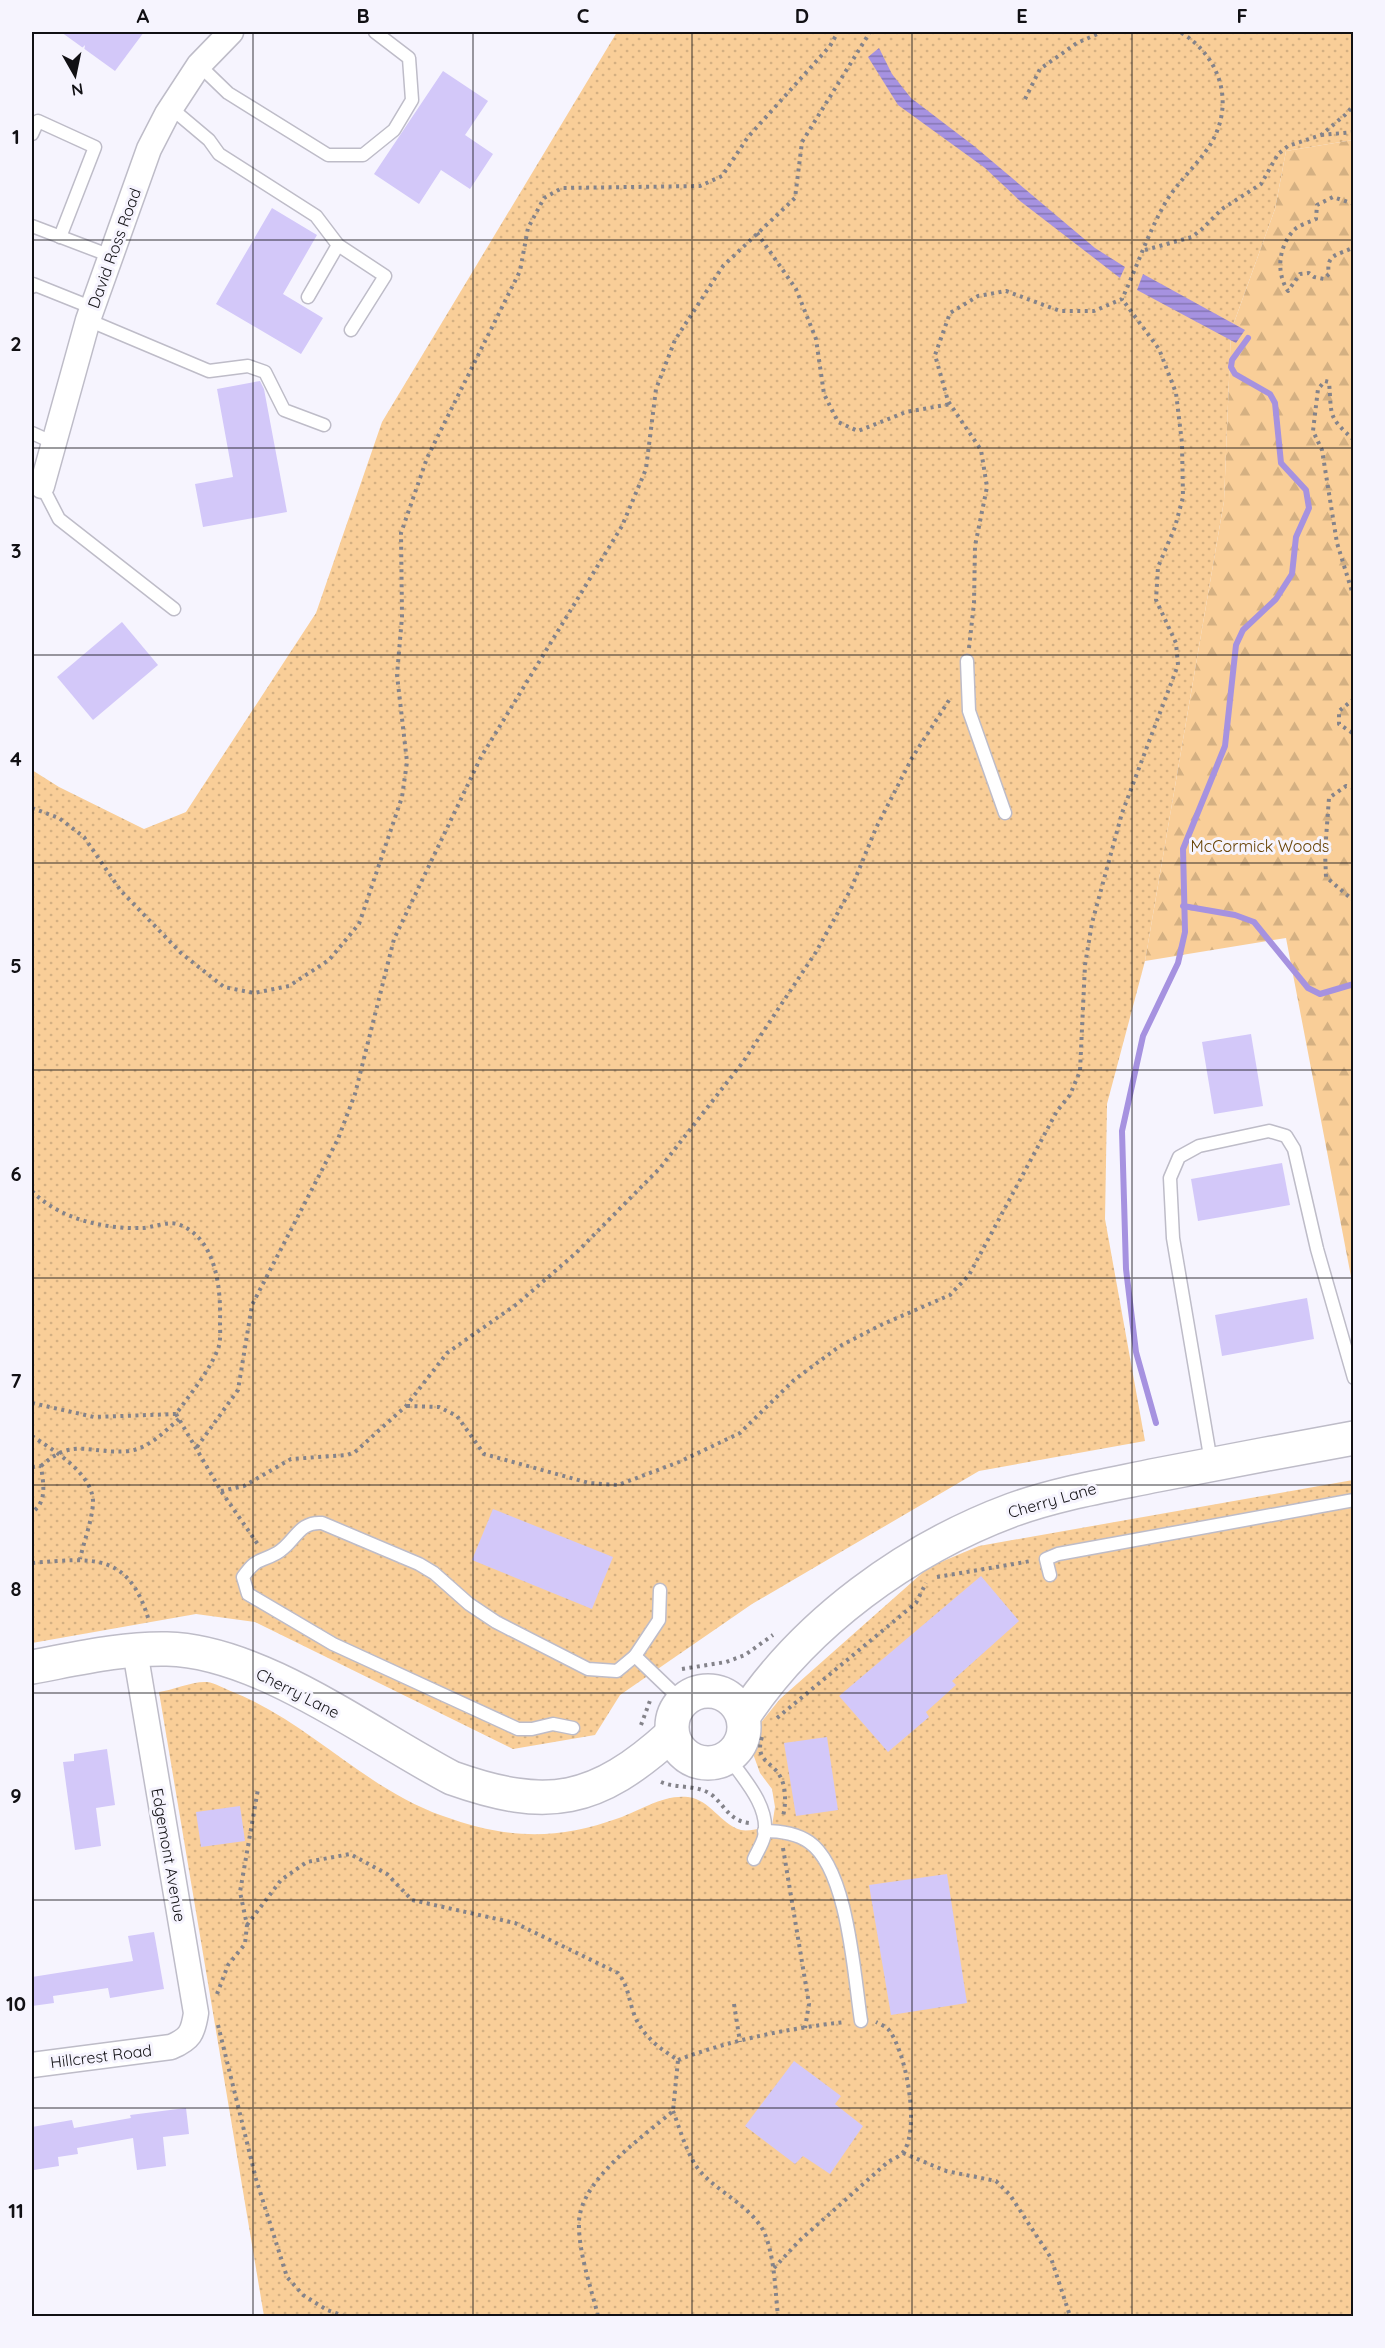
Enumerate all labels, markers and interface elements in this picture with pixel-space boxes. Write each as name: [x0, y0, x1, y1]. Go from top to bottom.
text: A: [137, 3, 150, 28]
text: B: [356, 3, 370, 28]
text: C: [577, 3, 590, 28]
text: D: [795, 3, 809, 28]
text: E: [1016, 3, 1028, 28]
text: F: [1236, 3, 1248, 28]
north arrow: [45, 45, 105, 105]
text: N: [70, 79, 85, 101]
text: 1: [12, 124, 20, 149]
street label: David Ross Road: [83, 185, 145, 311]
text: 2: [10, 331, 22, 356]
text: 3: [11, 538, 21, 563]
text: 4: [10, 746, 22, 771]
park label: McCormick Woods: [1191, 836, 1329, 856]
text: 5: [10, 953, 22, 978]
text: 6: [10, 1161, 22, 1186]
text: 7: [11, 1368, 22, 1393]
street label: Cherry Lane: [1006, 1478, 1098, 1522]
text: 8: [11, 1576, 22, 1601]
street label: Cherry Lane: [253, 1663, 343, 1723]
text: 9: [10, 1783, 22, 1808]
street label: Edgemont Avenue: [147, 1787, 191, 1923]
text: 10: [6, 1991, 26, 2016]
street label: Hillcrest Road: [49, 2040, 153, 2072]
text: 11: [8, 2198, 24, 2223]

